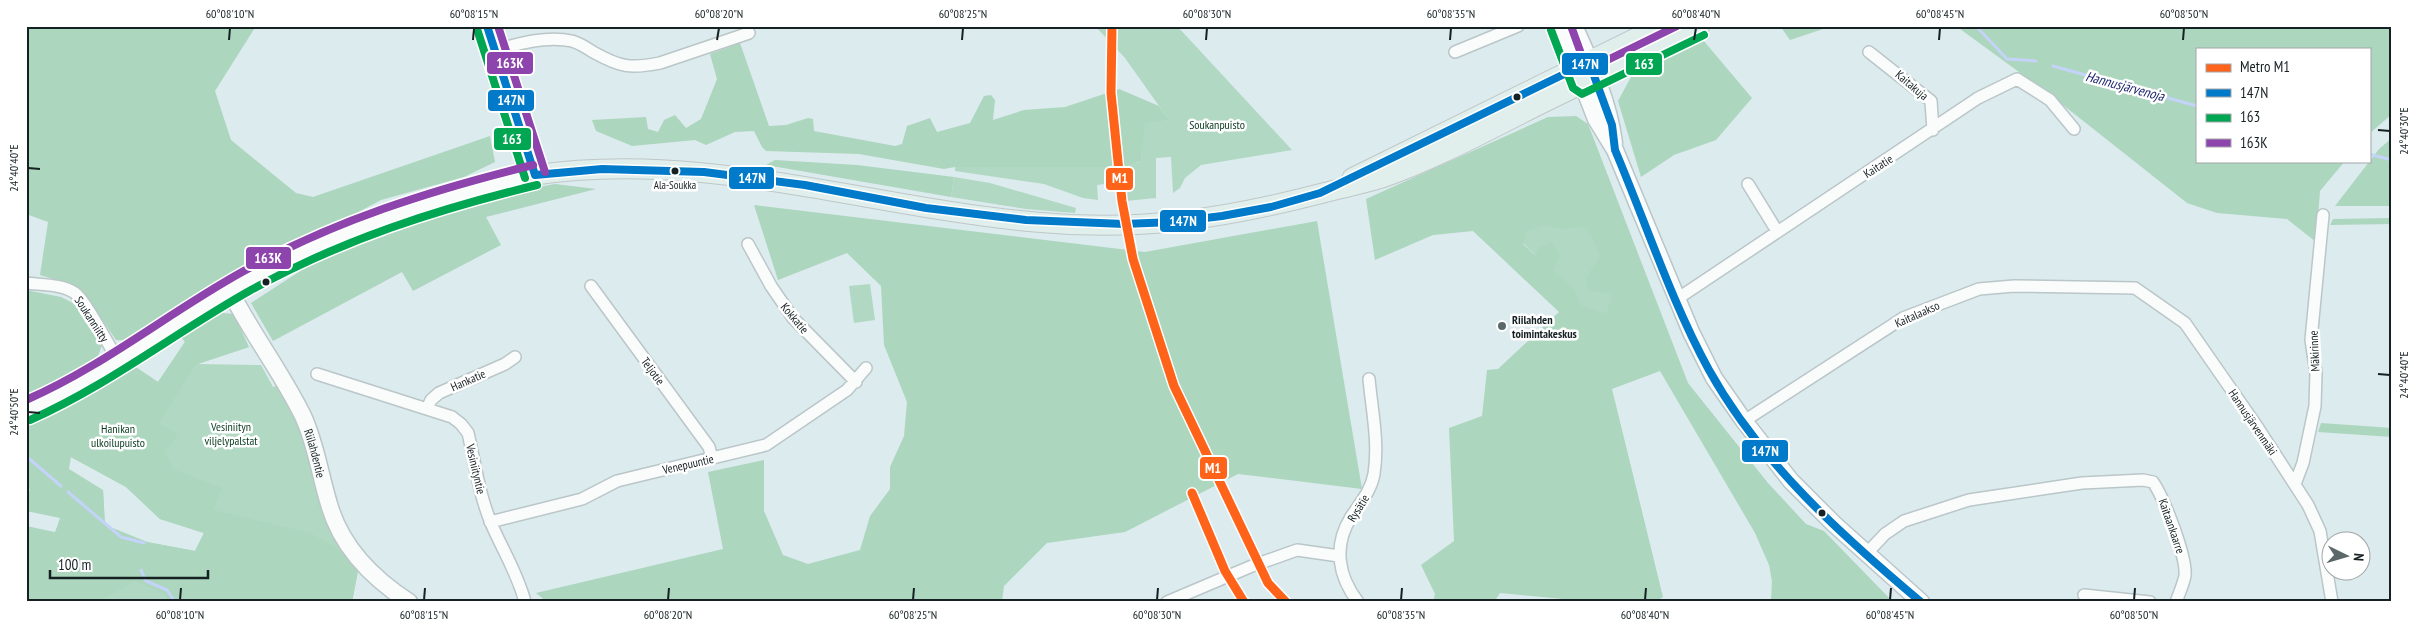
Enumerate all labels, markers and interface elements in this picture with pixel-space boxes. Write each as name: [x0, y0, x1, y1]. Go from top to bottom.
text: 60°08'10"N: [206, 6, 254, 21]
text: 60°08'15"N: [450, 6, 498, 21]
text: 60°08'20"N: [695, 6, 743, 21]
text: 60°08'25"N: [939, 6, 987, 21]
text: 60°08'30"N: [1183, 6, 1231, 21]
text: 60°08'35"N: [1427, 6, 1475, 21]
text: 60°08'40"N: [1672, 6, 1720, 21]
text: 60°08'45"N: [1916, 6, 1964, 21]
text: 60°08'50"N: [2160, 6, 2208, 21]
legend: [2196, 48, 2370, 162]
line badge: 163K: [486, 51, 534, 75]
line badge: 147N: [1561, 52, 1609, 76]
line badge: 163: [1625, 52, 1663, 76]
text: 163K: [496, 54, 524, 72]
text: 147N: [1571, 55, 1599, 73]
text: 163: [1634, 55, 1654, 73]
text: Metro M1: [2240, 57, 2290, 76]
street label: Kaitakuja: [1892, 67, 1932, 103]
water label: Hannusjärvenoja: [2084, 67, 2168, 105]
text: 147N: [2240, 83, 2268, 102]
line badge: 147N: [487, 89, 535, 112]
text: 147N: [497, 91, 525, 109]
unlabelled marker: [1512, 92, 1522, 102]
text: 163: [2240, 107, 2260, 126]
text: 24°40'30"E: [2396, 107, 2411, 155]
park label: Soukanpuisto: [1189, 117, 1245, 132]
line badge: 163: [493, 127, 532, 151]
text: 163: [502, 130, 522, 148]
text: 163K: [2240, 133, 2268, 152]
text: 24°40'40"E: [6, 144, 21, 192]
street label: Kaitatie: [1860, 151, 1896, 181]
marker: Ala-Soukka: [670, 166, 680, 176]
line badge: 147N: [728, 166, 775, 190]
line badge: M1: [1105, 167, 1134, 191]
text: 147N: [738, 169, 766, 187]
text: M1: [1112, 169, 1128, 187]
place label: Ala-Soukka: [654, 178, 696, 192]
line badge: 147N: [1159, 209, 1207, 233]
text: 147N: [1169, 212, 1197, 230]
line badge: 163K: [245, 246, 292, 270]
text: 163K: [254, 249, 282, 267]
unlabelled marker: [261, 277, 271, 287]
street label: Soukanniitty: [72, 293, 113, 345]
street label: Kaitalaakso: [1892, 297, 1942, 331]
street label: Kokkatie: [778, 300, 812, 336]
place label: Riilahden toimintakeskus: [1512, 312, 1577, 341]
marker: Riilahden toimintakeskus: [1496, 320, 1508, 332]
street label: Mäkirinne: [2305, 330, 2323, 372]
text: 24°40'40"E: [2396, 351, 2411, 399]
street label: Teljotie: [638, 354, 668, 388]
street label: Hankatie: [448, 366, 488, 394]
street label: Hannusjärvenmäki: [2225, 386, 2281, 458]
text: 24°40'50"E: [6, 388, 21, 436]
park label: Vesiniityn viljelypalstat: [204, 419, 258, 448]
park label: Hanikan ulkoilupuisto: [91, 421, 145, 450]
street label: Riilahdentie: [301, 427, 329, 479]
line badge: 147N: [1741, 439, 1789, 463]
street label: Vesiniityntie: [463, 442, 489, 496]
text: 147N: [1751, 442, 1779, 460]
street label: Venepuuntie: [660, 451, 715, 477]
line badge: M1: [1199, 456, 1228, 480]
text: M1: [1205, 459, 1221, 477]
street label: Rysätie: [1344, 491, 1372, 525]
street label: Kaitaankaarre: [2156, 497, 2188, 555]
unlabelled marker: [1817, 508, 1827, 518]
north arrow: [2320, 530, 2370, 580]
scale bar: [50, 548, 208, 580]
text: N: [2350, 553, 2368, 562]
text: 100 m: [58, 555, 91, 574]
text: 60°08'10"N: [156, 607, 204, 622]
text: 60°08'15"N: [400, 607, 448, 622]
text: 60°08'20"N: [644, 607, 692, 622]
text: 60°08'25"N: [889, 607, 937, 622]
text: 60°08'30"N: [1133, 607, 1181, 622]
text: 60°08'35"N: [1377, 607, 1425, 622]
text: 60°08'40"N: [1621, 607, 1669, 622]
text: 60°08'45"N: [1866, 607, 1914, 622]
text: 60°08'50"N: [2110, 607, 2158, 622]

